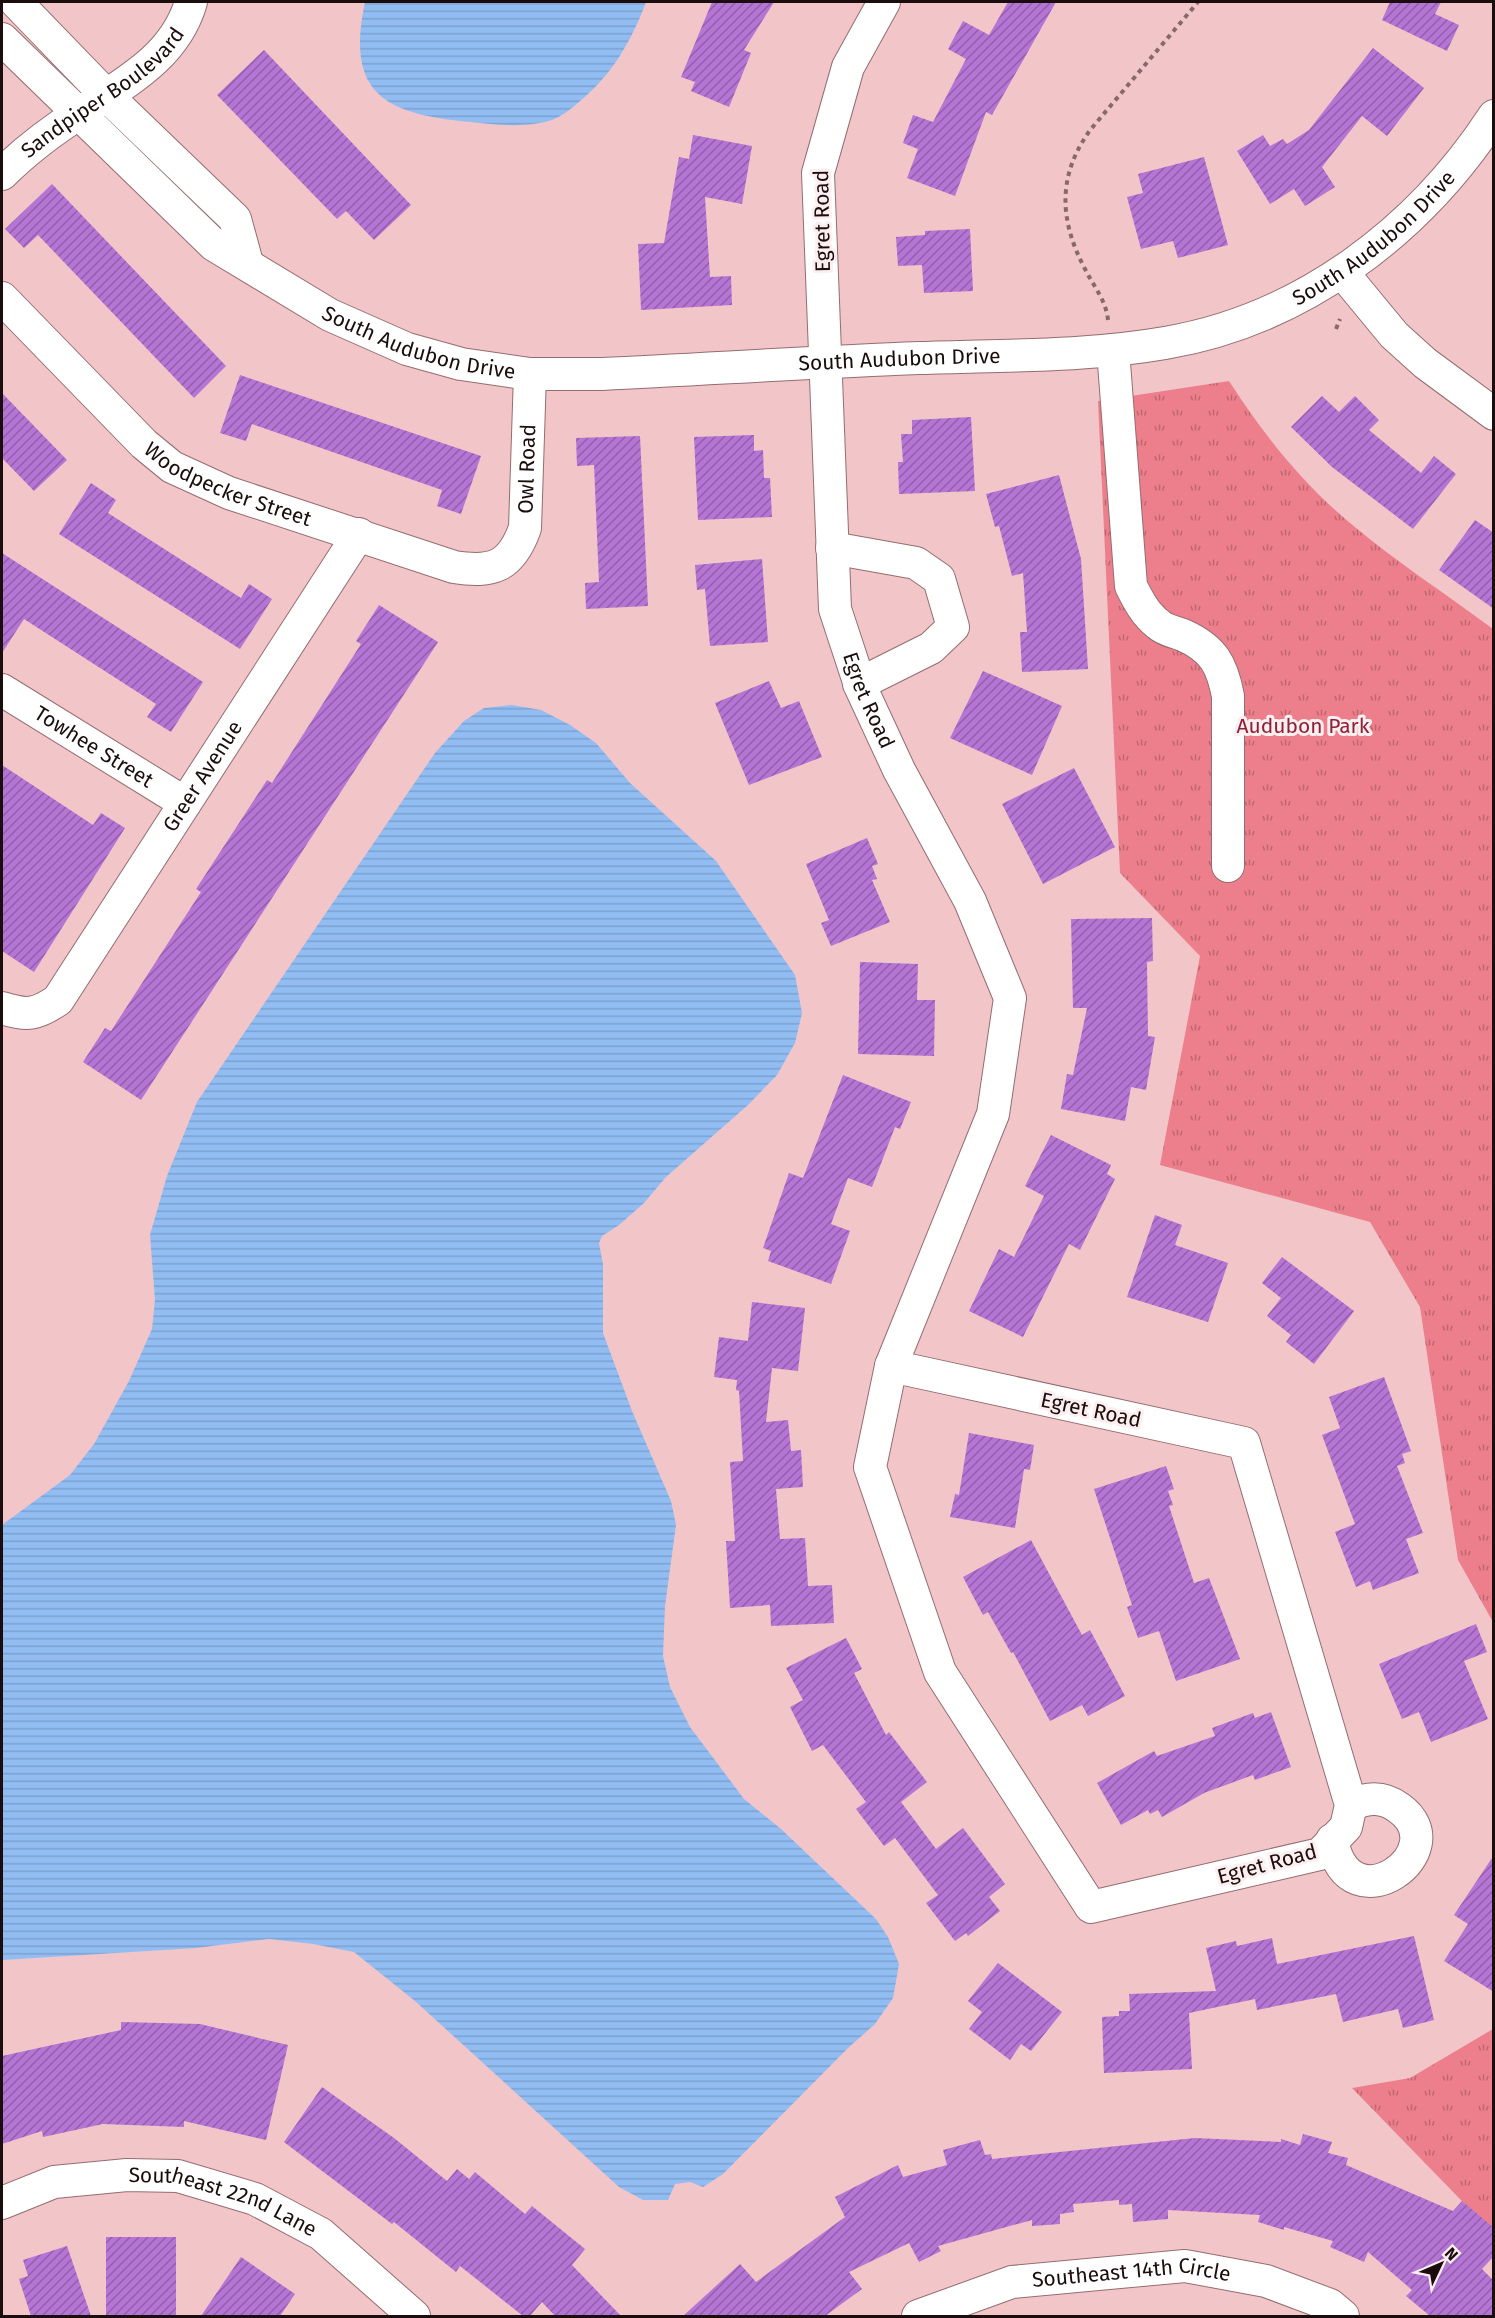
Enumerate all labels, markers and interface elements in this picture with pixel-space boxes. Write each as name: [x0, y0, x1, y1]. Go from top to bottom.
street label: Sandpiper Boulevard: [16, 22, 190, 164]
street label: South Audubon Drive: [1288, 165, 1461, 311]
street label: Egret Road: [808, 170, 836, 272]
street label: South Audubon Drive: [317, 300, 517, 385]
street label: South Audubon Drive: [798, 343, 1001, 377]
street label: Owl Road: [512, 424, 541, 514]
street label: Woodpecker Street: [139, 436, 315, 532]
street label: Egret Road: [837, 649, 900, 753]
street label: Towhee Street: [30, 700, 158, 793]
park label: Audubon Park: [1237, 713, 1370, 739]
street label: Greer Avenue: [157, 716, 248, 837]
street label: Egret Road: [1038, 1387, 1144, 1433]
street label: Egret Road: [1214, 1838, 1320, 1890]
street label: Southeast 22nd Lane: [128, 2162, 321, 2242]
north arrow: [1411, 2234, 1471, 2294]
text: N: [1441, 2244, 1462, 2264]
street label: Southeast 14th Circle: [1031, 2253, 1233, 2293]

